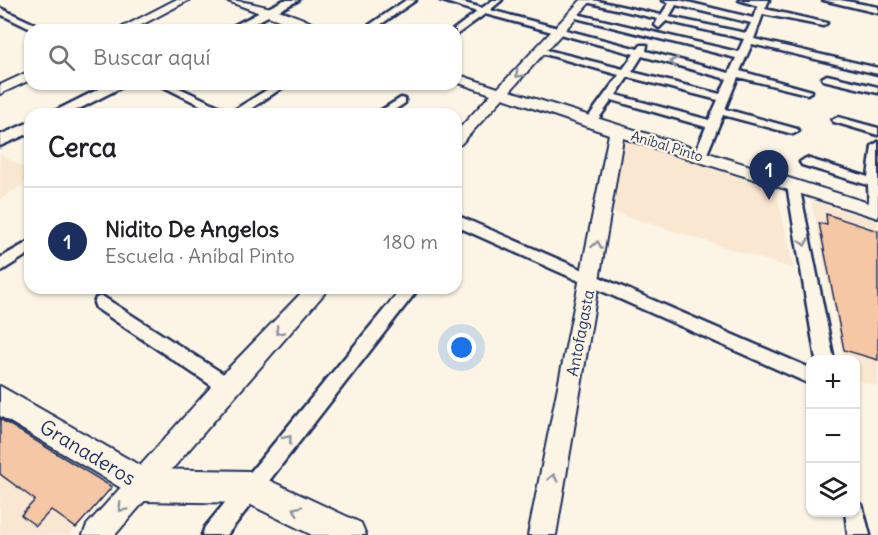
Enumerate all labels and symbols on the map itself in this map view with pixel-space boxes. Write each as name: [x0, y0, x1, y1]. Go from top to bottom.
one-way arrow: [669, 57, 679, 70]
one-way arrow: [515, 66, 526, 77]
street label: Aníbal Pinto: [629, 126, 705, 166]
pin: 1: [750, 150, 788, 200]
one-way arrow: [797, 237, 810, 247]
one-way arrow: [590, 240, 603, 250]
street label: Antofagasta: [562, 288, 598, 378]
one-way arrow: [275, 323, 286, 334]
your location: [447, 333, 476, 362]
street label: Granaderos: [35, 414, 141, 490]
one-way arrow: [281, 435, 292, 446]
one-way arrow: [546, 473, 559, 483]
one-way arrow: [118, 501, 129, 512]
one-way arrow: [292, 505, 303, 517]

